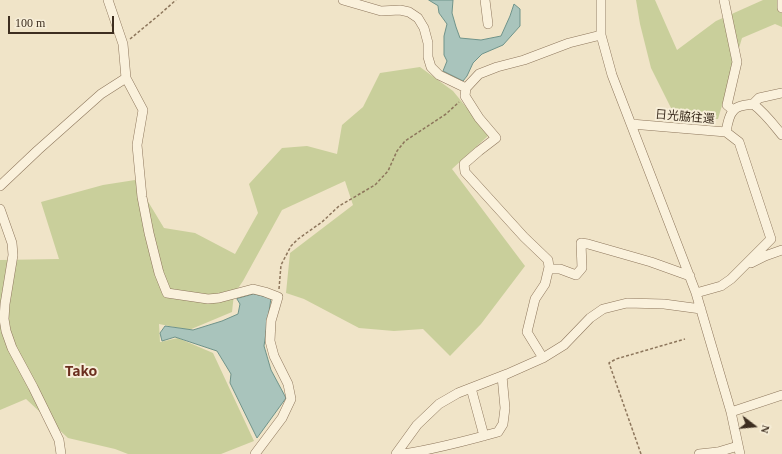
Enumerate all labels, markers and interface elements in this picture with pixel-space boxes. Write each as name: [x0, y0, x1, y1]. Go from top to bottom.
scale bar: [10, 8, 116, 34]
text: 100 m: [15, 16, 45, 30]
street label: 日光脇往還: [654, 106, 716, 126]
district label: Tako: [65, 363, 97, 379]
north arrow: [734, 406, 774, 446]
text: N: [759, 424, 772, 435]

